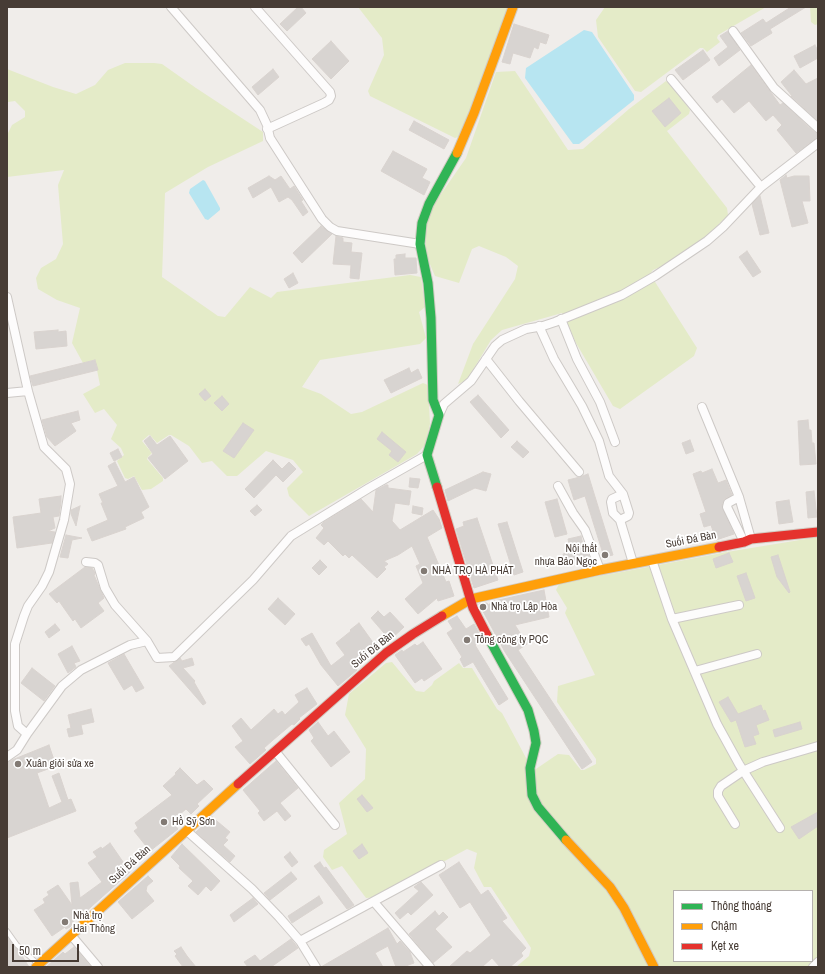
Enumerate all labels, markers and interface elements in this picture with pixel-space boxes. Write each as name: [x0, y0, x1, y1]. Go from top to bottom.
street label: Suối Đá Bàn: [665, 529, 717, 551]
place label: Nội thất nhựa Bảo Ngọc: [535, 542, 597, 568]
marker: Nội thất nhựa Bảo Ngọc: [600, 550, 610, 560]
place label: NHÀ TRỌ HÀ PHÁT: [432, 564, 514, 578]
marker: NHÀ TRỌ HÀ PHÁT: [419, 566, 429, 576]
place label: Nhà trọ Lập Hòa: [491, 600, 557, 614]
marker: Nhà trọ Lập Hòa: [478, 602, 488, 612]
street label: Suối Đá Bàn: [349, 629, 397, 671]
place label: Tổng công ty PQC: [475, 633, 548, 647]
marker: Tổng công ty PQC: [462, 635, 472, 645]
place label: Xuân giỏi sửa xe: [26, 757, 94, 771]
marker: Xuân giỏi sửa xe: [13, 759, 23, 769]
place label: Hồ Sỹ Sơn: [172, 815, 215, 829]
marker: Hồ Sỹ Sơn: [159, 817, 169, 827]
street label: Suối Đá Bàn: [107, 843, 153, 887]
legend: [673, 890, 813, 962]
text: Thông thoáng: [711, 898, 772, 914]
place label: Nhà trọ Hai Thông: [73, 909, 115, 935]
marker: Nhà trọ Hai Thông: [60, 917, 70, 927]
text: Chậm: [711, 918, 737, 934]
scale bar: [14, 936, 81, 962]
text: Kẹt xe: [711, 938, 739, 954]
text: 50 m: [19, 943, 41, 959]

